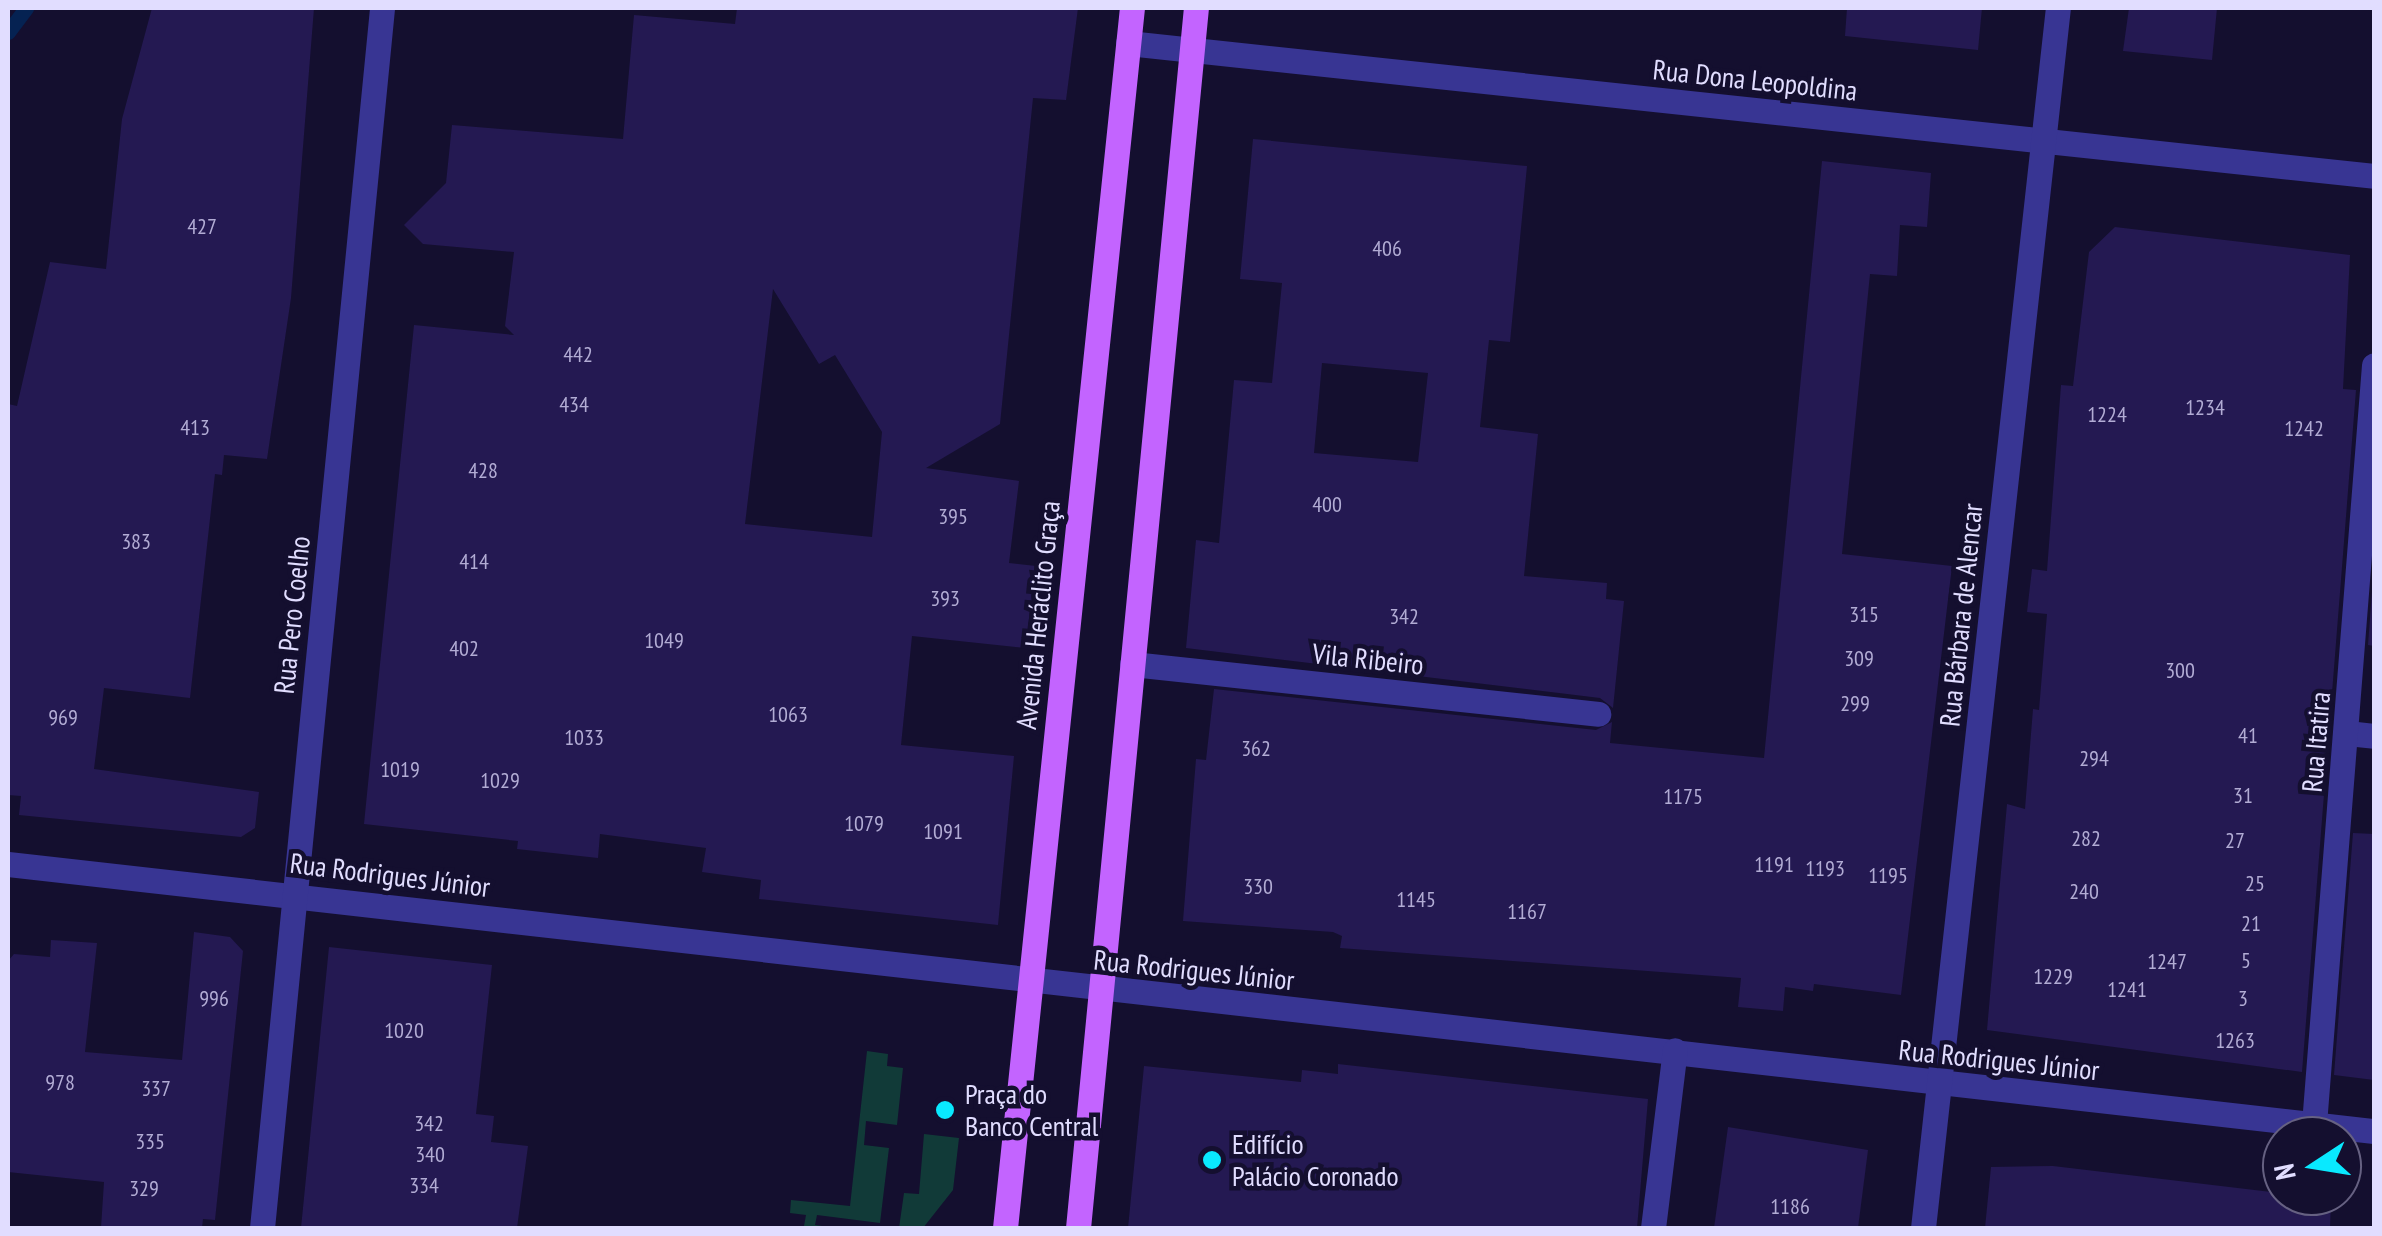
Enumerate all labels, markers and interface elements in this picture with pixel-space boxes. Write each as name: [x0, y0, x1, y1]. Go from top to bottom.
street label: Rua Dona Leopoldina: [1651, 53, 1859, 107]
house number: 427: [187, 214, 217, 240]
house number: 406: [1372, 236, 1402, 262]
house number: 442: [563, 342, 593, 368]
house number: 434: [559, 392, 589, 418]
house number: 1234: [2185, 395, 2225, 421]
house number: 1224: [2087, 402, 2127, 428]
house number: 413: [180, 415, 210, 441]
house number: 1242: [2284, 416, 2324, 442]
house number: 428: [468, 458, 498, 484]
house number: 400: [1312, 492, 1342, 518]
street label: Avenida Heráclito Graça: [1009, 499, 1067, 731]
street label: Rua Bárbara de Alencar: [1933, 501, 1989, 729]
house number: 395: [938, 504, 968, 530]
house number: 383: [121, 529, 151, 555]
street label: Rua Pero Coelho: [267, 534, 317, 696]
house number: 414: [459, 549, 489, 575]
house number: 393: [930, 586, 960, 612]
house number: 315: [1849, 602, 1879, 628]
house number: 342: [1389, 604, 1419, 630]
house number: 1049: [644, 628, 684, 654]
house number: 402: [449, 636, 479, 662]
street label: Vila Ribeiro: [1311, 636, 1425, 682]
house number: 309: [1844, 646, 1874, 672]
house number: 300: [2165, 658, 2195, 684]
street label: Rua Itatira: [2295, 690, 2337, 794]
house number: 299: [1840, 691, 1870, 717]
house number: 1063: [768, 702, 808, 728]
house number: 969: [48, 705, 78, 731]
house number: 41: [2238, 723, 2258, 749]
house number: 1033: [564, 725, 604, 751]
house number: 362: [1241, 736, 1271, 762]
house number: 294: [2079, 746, 2109, 772]
house number: 1019: [380, 757, 420, 783]
house number: 1029: [480, 768, 520, 794]
house number: 31: [2233, 783, 2253, 809]
house number: 1175: [1663, 784, 1703, 810]
house number: 1079: [844, 811, 884, 837]
house number: 1091: [923, 819, 963, 845]
house number: 282: [2071, 826, 2101, 852]
house number: 27: [2225, 828, 2245, 854]
street label: Rua Rodrigues Júnior: [288, 846, 492, 904]
house number: 1191: [1754, 852, 1794, 878]
house number: 1193: [1805, 856, 1845, 882]
house number: 1195: [1868, 863, 1908, 889]
house number: 25: [2245, 871, 2265, 897]
house number: 330: [1243, 874, 1273, 900]
house number: 240: [2069, 879, 2099, 905]
house number: 1145: [1396, 887, 1436, 913]
house number: 1167: [1507, 899, 1547, 925]
house number: 21: [2241, 911, 2261, 937]
street label: Rua Rodrigues Júnior: [1092, 943, 1296, 997]
house number: 5: [2241, 948, 2251, 974]
house number: 1247: [2147, 949, 2187, 975]
house number: 1229: [2033, 964, 2073, 990]
house number: 1241: [2107, 977, 2147, 1003]
house number: 996: [199, 986, 229, 1012]
house number: 3: [2238, 986, 2248, 1012]
house number: 1020: [384, 1018, 424, 1044]
house number: 1263: [2215, 1028, 2255, 1054]
street label: Rua Rodrigues Júnior: [1897, 1033, 2101, 1087]
house number: 978: [45, 1070, 75, 1096]
house number: 337: [141, 1076, 171, 1102]
place label: Praça do Banco Central: [965, 1077, 1098, 1143]
marker: Praça do Banco Central: [934, 1099, 956, 1121]
house number: 342: [414, 1111, 444, 1137]
north arrow: [2262, 1116, 2362, 1216]
place label: Edifício Palácio Coronado: [1232, 1127, 1398, 1193]
house number: 335: [135, 1129, 165, 1155]
house number: 340: [415, 1142, 445, 1168]
marker: Edifício Palácio Coronado: [1201, 1149, 1223, 1171]
text: N: [2264, 1161, 2304, 1183]
house number: 334: [409, 1173, 439, 1199]
house number: 329: [129, 1176, 159, 1202]
house number: 1186: [1770, 1194, 1810, 1220]

